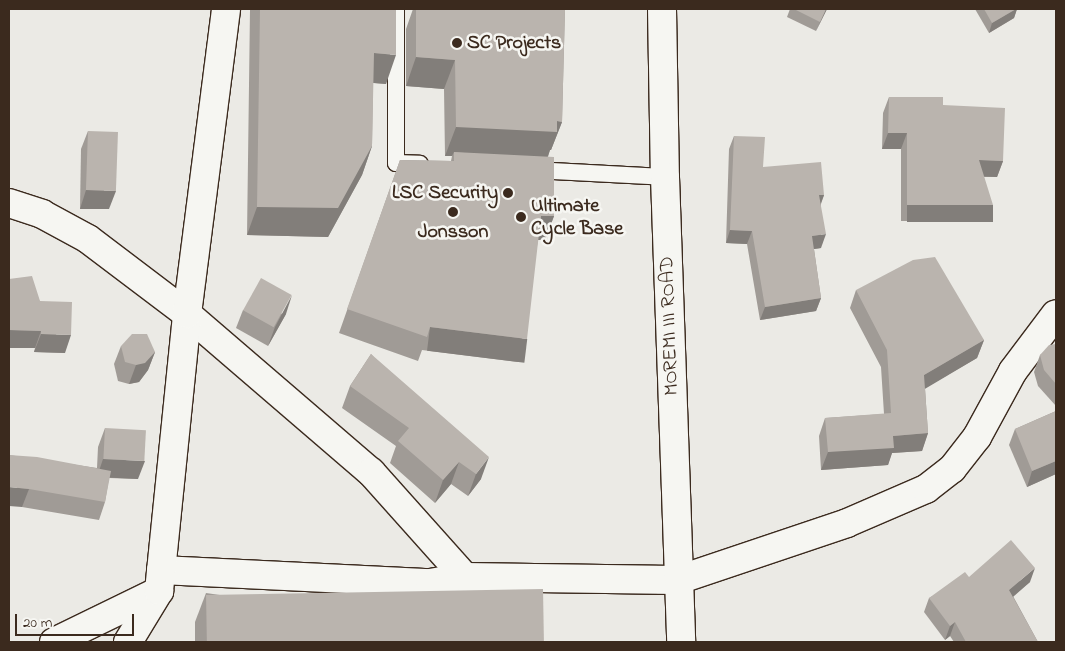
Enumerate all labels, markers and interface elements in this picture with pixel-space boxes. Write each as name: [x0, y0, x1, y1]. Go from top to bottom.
place label: SC Projects: [467, 31, 561, 55]
marker: SC Projects: [451, 37, 463, 49]
place label: LSC Security: [392, 181, 498, 205]
marker: LSC Security: [502, 187, 514, 199]
place label: Ultimate Cycle Base: [531, 194, 623, 241]
marker: Jonsson: [447, 206, 459, 218]
marker: Ultimate Cycle Base: [515, 211, 527, 223]
place label: Jonsson: [418, 220, 488, 244]
street label: MOREMI III ROAD: [656, 256, 684, 396]
scale bar: [18, 604, 136, 636]
text: 20 m: [23, 612, 52, 634]

